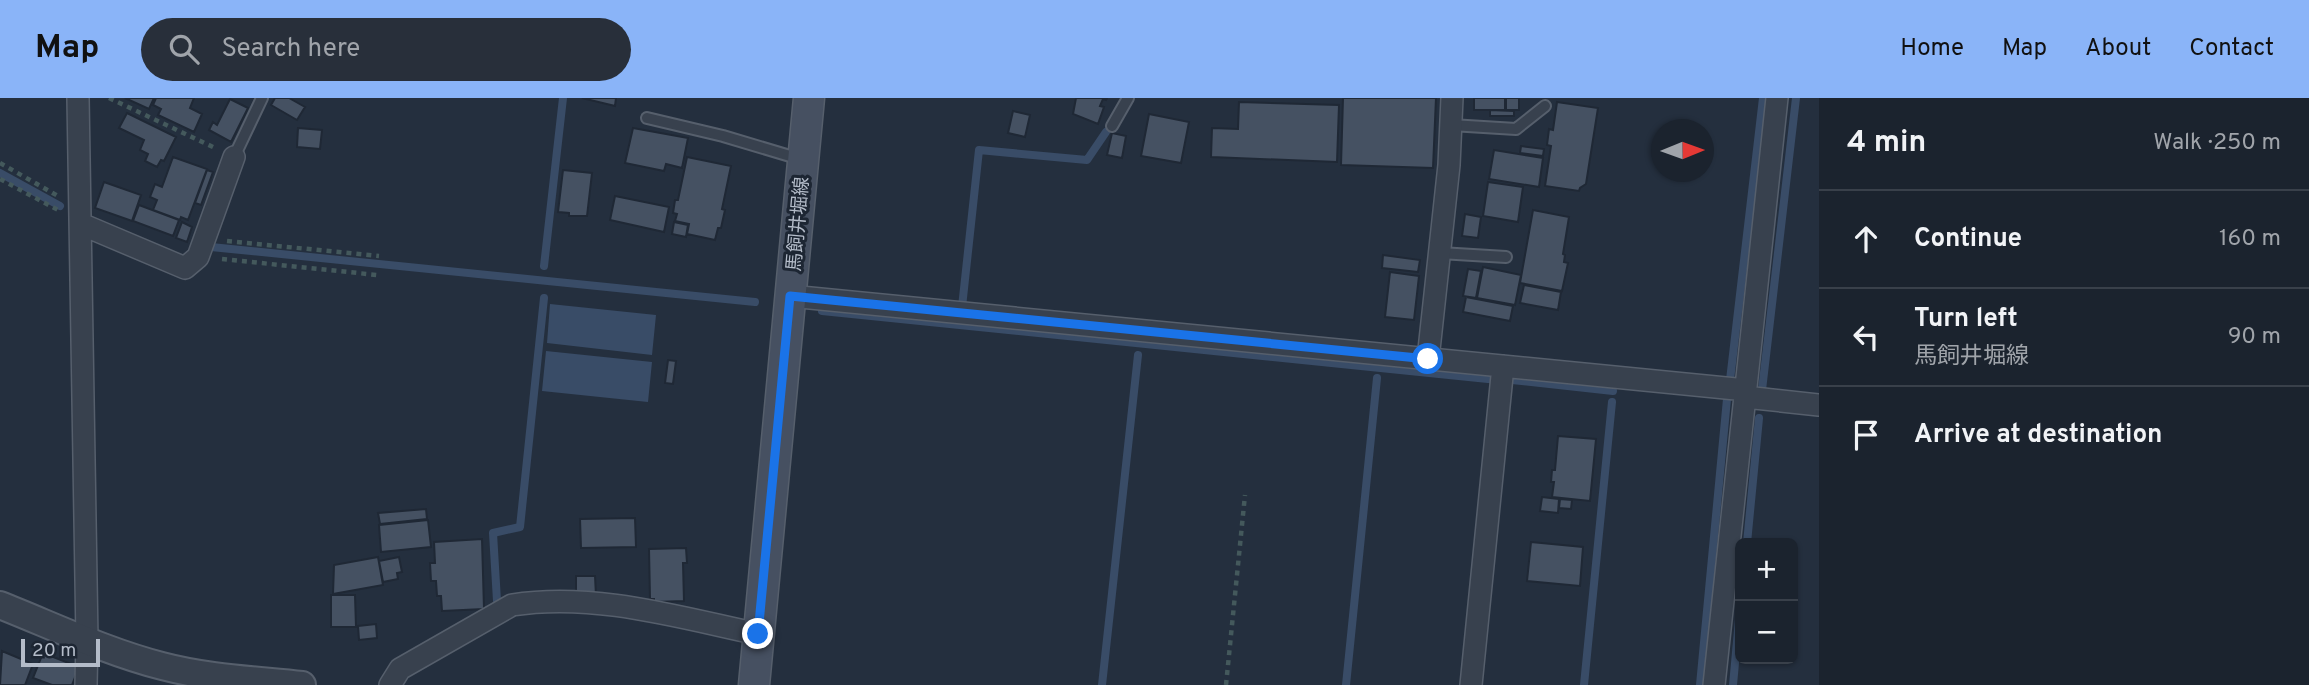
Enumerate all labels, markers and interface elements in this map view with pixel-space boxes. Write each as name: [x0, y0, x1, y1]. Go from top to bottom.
search box: [141, 18, 631, 81]
text: Map: [35, 28, 99, 70]
icon: search: [165, 30, 203, 68]
text: Search here: [221, 33, 360, 66]
text: Home: [1900, 34, 1964, 64]
text: Map: [2002, 34, 2047, 64]
text: About: [2085, 34, 2151, 64]
text: Contact: [2189, 34, 2274, 64]
north arrow: [1651, 119, 1714, 182]
text: 4 min: [1847, 125, 1926, 162]
text: Walk · 250 m: [2153, 129, 2281, 158]
street label: 馬飼井堀線: [783, 176, 815, 273]
icon: ahead: [1847, 220, 1885, 258]
text: Continue: [1914, 223, 2022, 256]
text: 160 m: [2219, 225, 2281, 254]
text: Turn left: [1914, 303, 2018, 336]
icon: left: [1847, 318, 1885, 356]
text: 90 m: [2228, 323, 2281, 352]
route start: [1412, 343, 1443, 374]
text: 馬飼井堀線: [1914, 343, 2029, 372]
icon: arrive: [1847, 416, 1885, 454]
text: Arrive at destination: [1914, 419, 2162, 452]
map controls: [1735, 538, 1798, 664]
button: +: [1735, 538, 1798, 601]
button: −: [1735, 601, 1798, 664]
route end: [742, 618, 773, 649]
scale bar: [21, 636, 100, 668]
text: 20 m: [32, 639, 76, 663]

